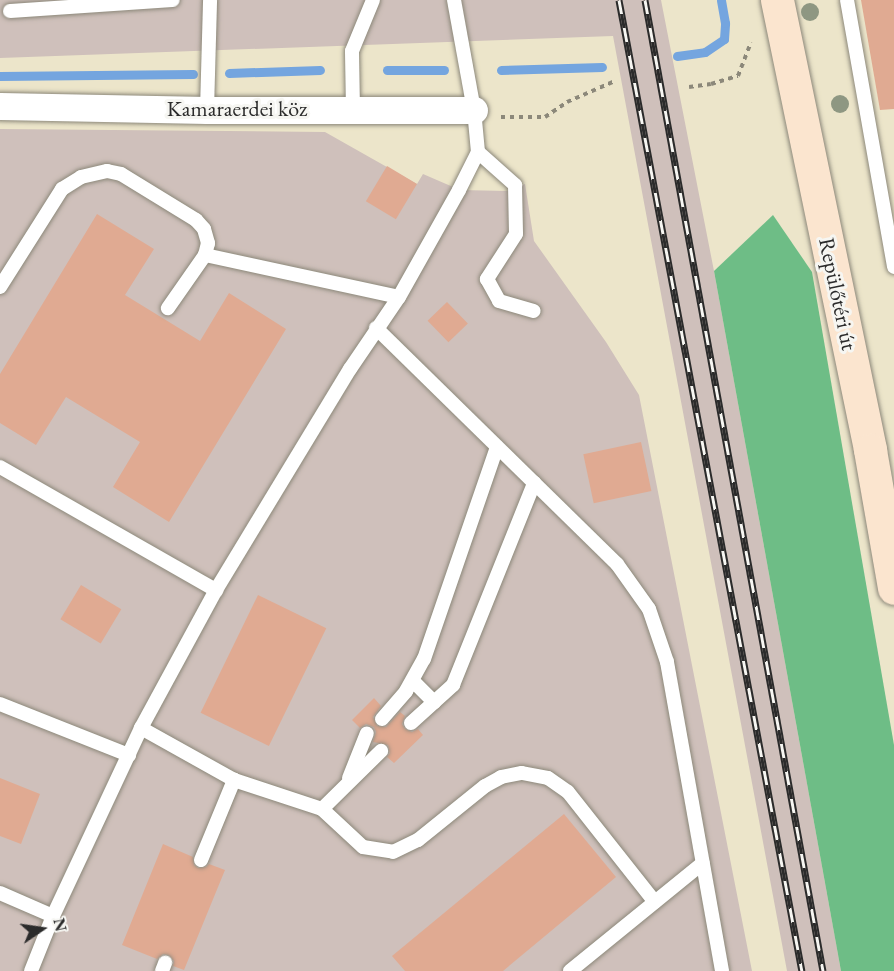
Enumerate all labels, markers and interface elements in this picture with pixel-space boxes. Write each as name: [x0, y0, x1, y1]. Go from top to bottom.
street label: Kamaraerdei köz: [167, 96, 307, 122]
street label: Repülőtéri út: [813, 235, 863, 353]
north arrow: [12, 899, 72, 959]
text: N: [48, 916, 72, 934]

